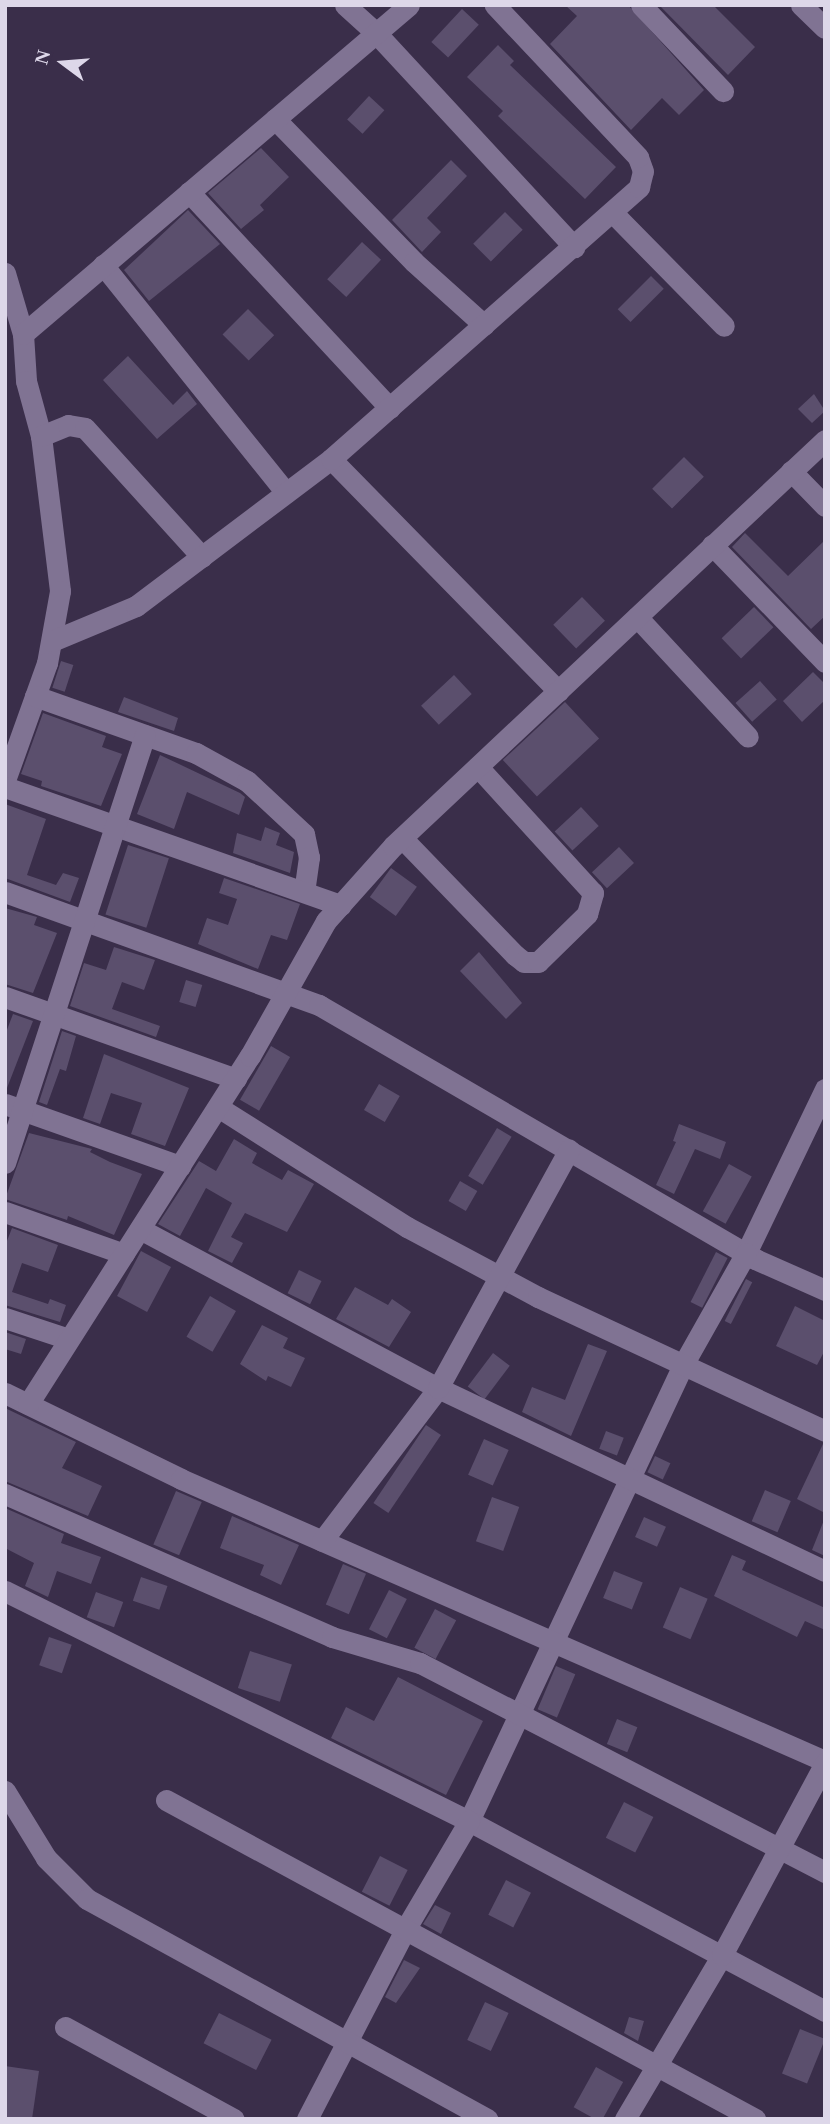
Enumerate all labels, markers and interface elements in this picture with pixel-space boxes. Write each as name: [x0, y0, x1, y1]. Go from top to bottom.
north arrow: [28, 28, 98, 98]
text: N: [30, 48, 54, 67]

